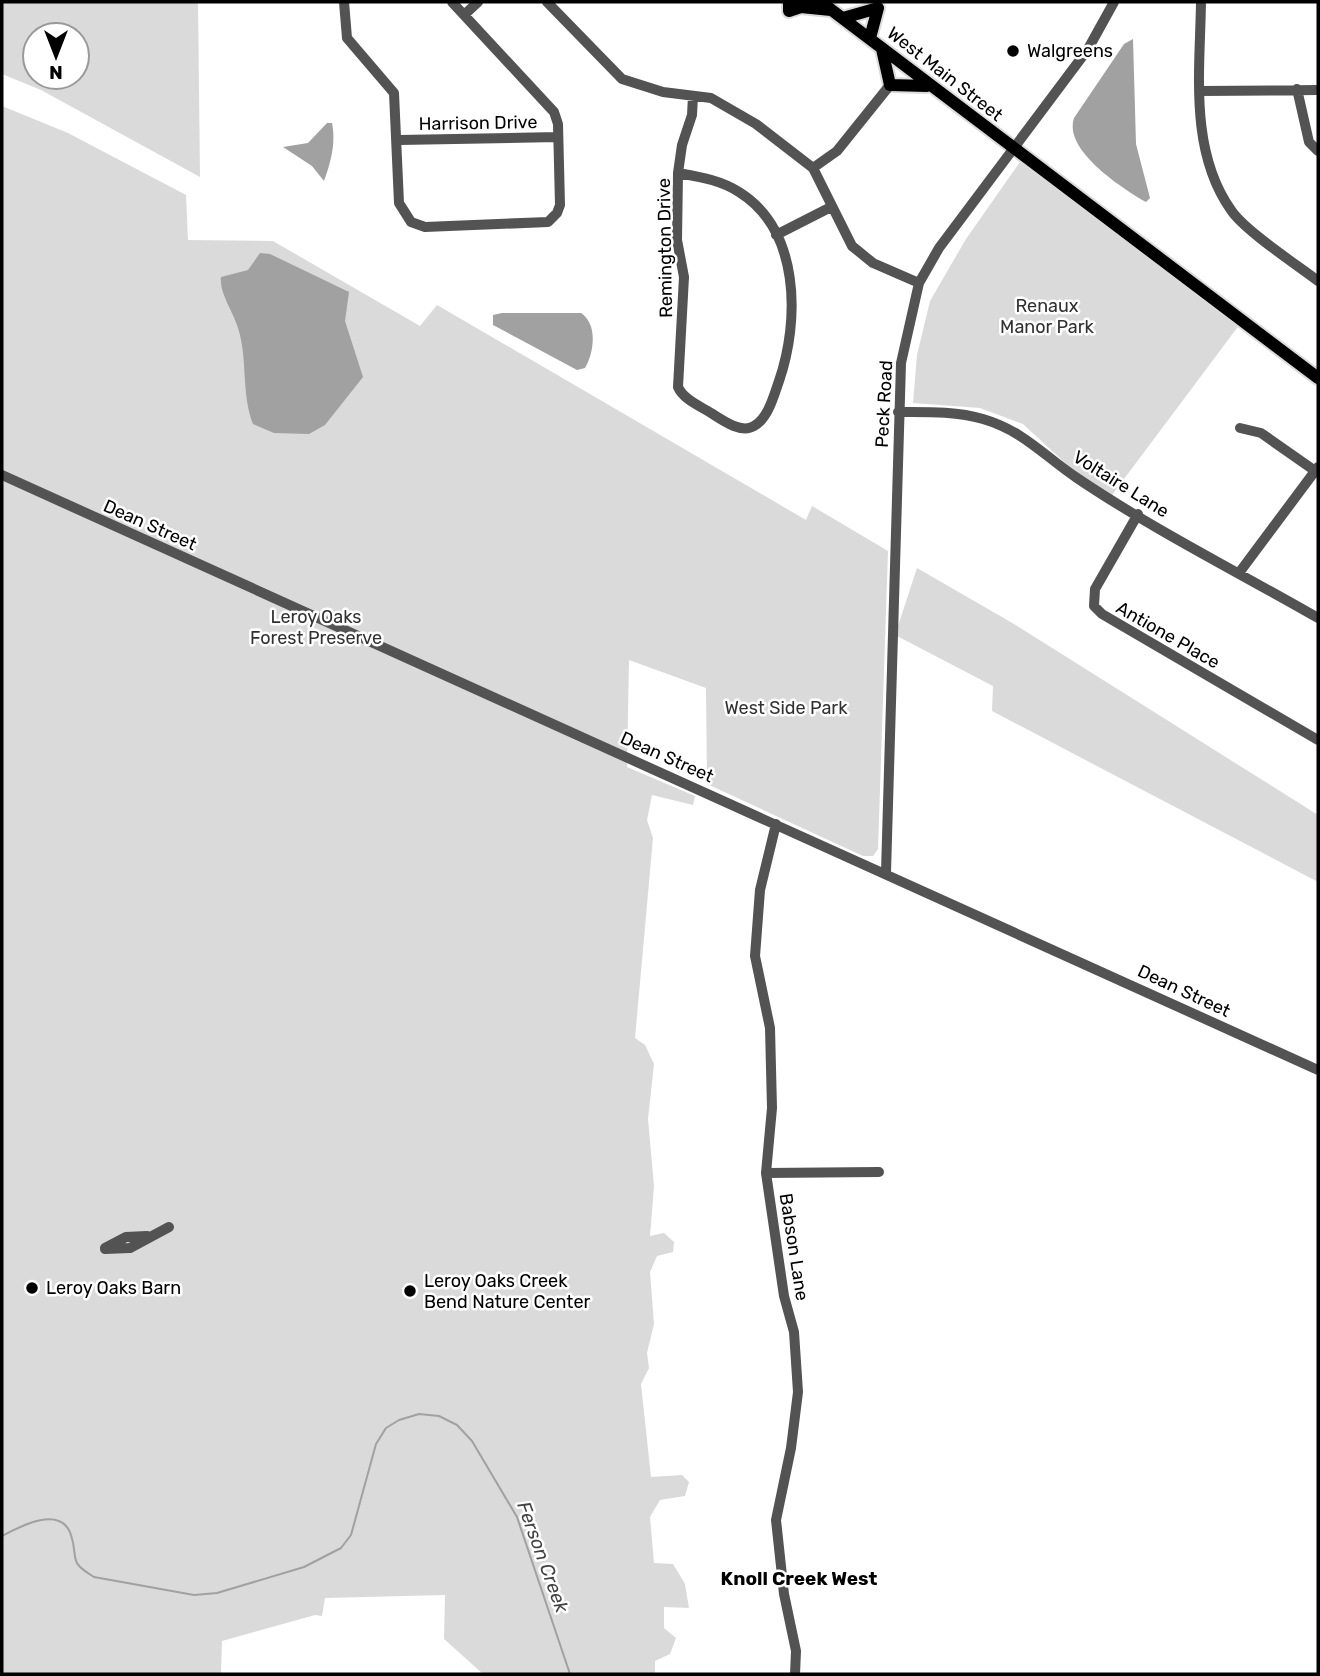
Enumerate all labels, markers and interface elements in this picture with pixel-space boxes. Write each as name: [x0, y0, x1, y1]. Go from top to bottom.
north arrow: [21, 21, 91, 91]
street label: West Main Street: [883, 22, 1007, 126]
place label: Walgreens: [1027, 40, 1113, 62]
marker: Walgreens: [1005, 43, 1021, 59]
text: N: [49, 61, 63, 84]
street label: Harrison Drive: [418, 111, 538, 135]
street label: Remington Drive: [653, 178, 677, 318]
park label: Renaux Manor Park: [1000, 295, 1095, 338]
street label: Peck Road: [871, 360, 897, 448]
street label: Voltaire Lane: [1069, 446, 1173, 522]
street label: Dean Street: [100, 495, 200, 555]
street label: Antione Place: [1112, 597, 1224, 673]
park label: Leroy Oaks Forest Preserve: [250, 606, 382, 649]
park label: West Side Park: [725, 697, 848, 719]
street label: Dean Street: [617, 727, 717, 787]
street label: Dean Street: [1134, 960, 1234, 1022]
street label: Babson Lane: [775, 1192, 813, 1302]
place label: Leroy Oaks Creek Bend Nature Center: [424, 1270, 590, 1313]
place label: Leroy Oaks Barn: [46, 1277, 181, 1299]
marker: Leroy Oaks Barn: [24, 1280, 40, 1296]
marker: Leroy Oaks Creek Bend Nature Center: [402, 1283, 418, 1299]
water label: Ferson Creek: [512, 1498, 574, 1616]
district label: Knoll Creek West: [721, 1567, 878, 1590]

